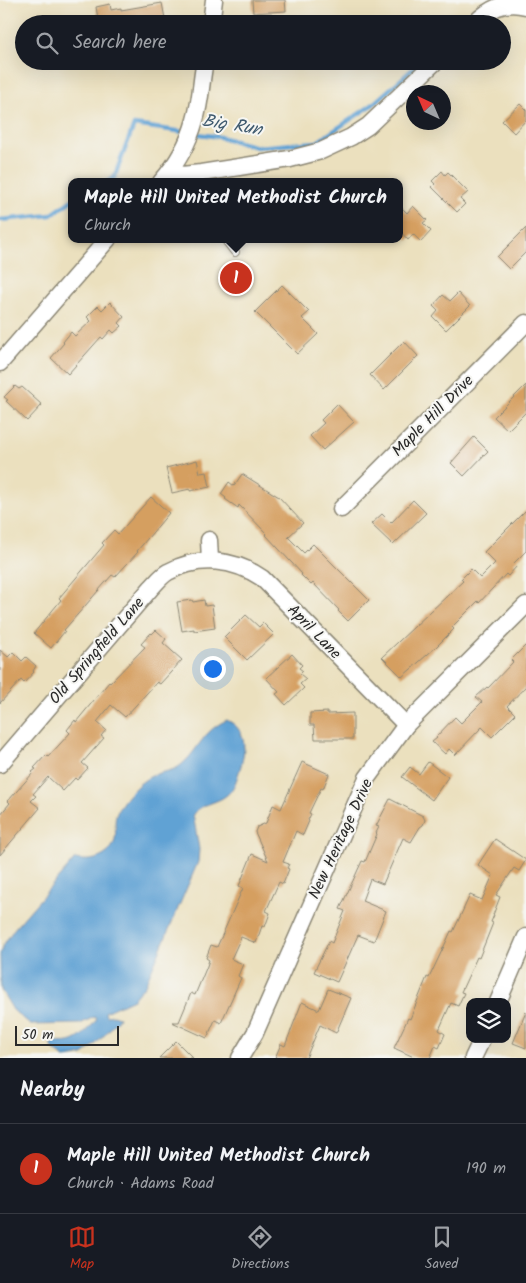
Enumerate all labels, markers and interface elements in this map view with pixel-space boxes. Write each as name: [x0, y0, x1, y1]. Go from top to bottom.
search box: [15, 15, 511, 70]
text: Search here: [73, 28, 167, 58]
icon: search: [33, 29, 61, 57]
north arrow: [406, 85, 451, 130]
water label: Big Run: [200, 107, 265, 145]
popup: [68, 178, 403, 243]
text: Maple Hill United Methodist Church: [84, 183, 387, 213]
text: Church: [84, 213, 131, 238]
pin: 1: [220, 259, 252, 297]
street label: Maple Hill Drive: [386, 369, 480, 463]
street label: Old Springfield Lane: [43, 592, 151, 710]
street label: April Lane: [281, 599, 347, 665]
your location: [200, 656, 226, 682]
street label: New Heritage Drive: [302, 775, 380, 903]
map controls: [466, 998, 511, 1043]
button: layers: [466, 998, 511, 1043]
scale bar: [15, 1023, 119, 1046]
text: 50 m: [22, 1024, 53, 1046]
text: Nearby: [20, 1074, 85, 1107]
text: Maple Hill United Methodist Church: [67, 1141, 370, 1171]
text: 1: [34, 1156, 38, 1181]
text: 190 m: [466, 1156, 506, 1181]
text: Church · Adams Road: [67, 1171, 214, 1196]
tab: Map: [68, 1223, 96, 1275]
tab: Directions: [231, 1223, 289, 1275]
tab: Saved: [425, 1223, 458, 1275]

